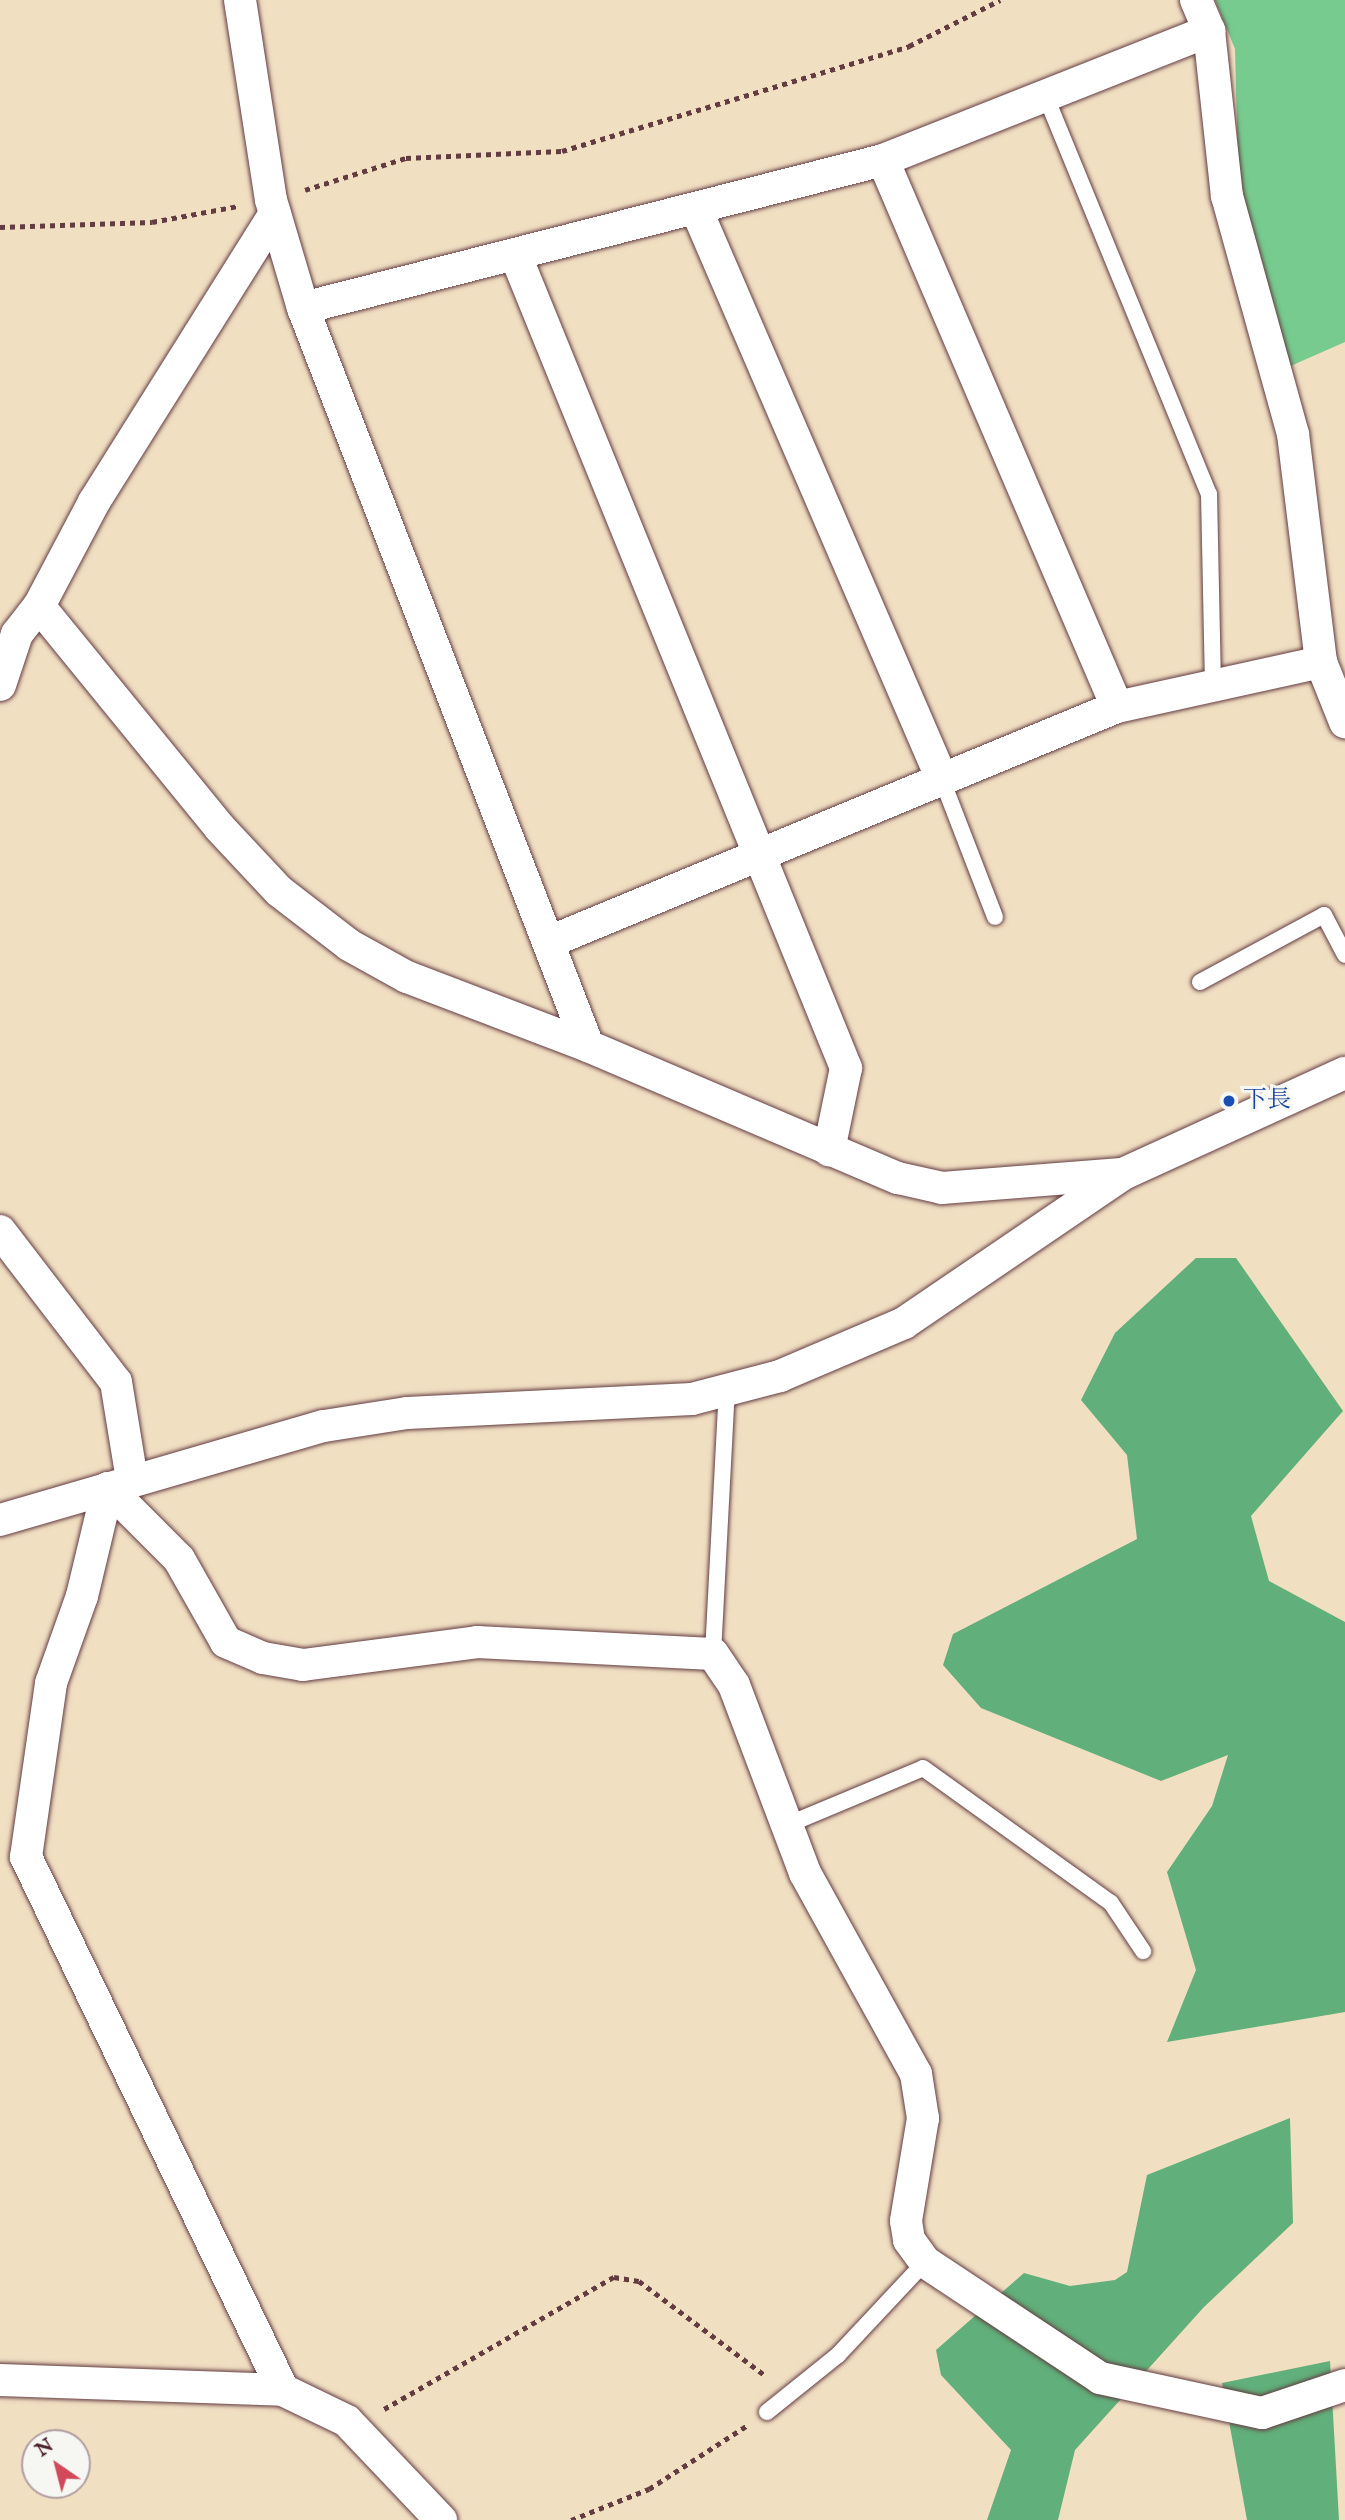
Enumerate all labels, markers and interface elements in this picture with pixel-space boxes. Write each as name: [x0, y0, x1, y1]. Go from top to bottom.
place label: 下長: [1243, 1087, 1291, 1115]
marker: 下長: [1221, 1093, 1237, 1109]
north arrow: [21, 2429, 91, 2499]
text: N: [31, 2434, 59, 2463]

